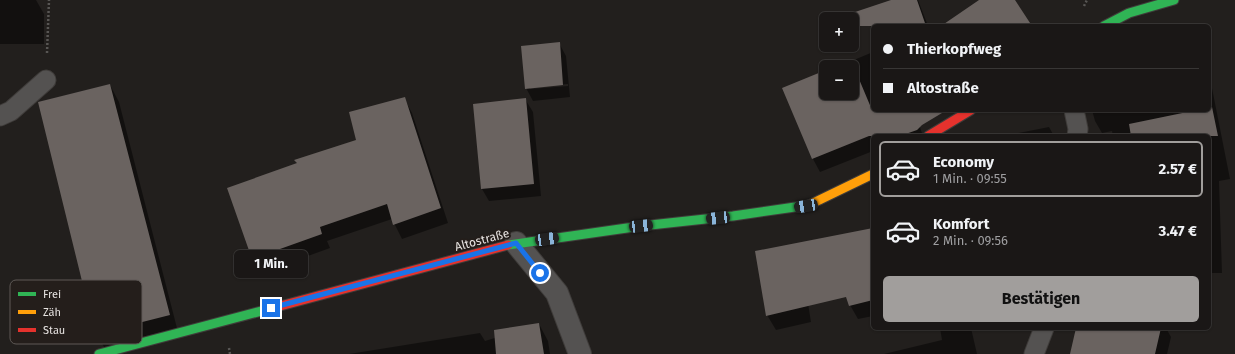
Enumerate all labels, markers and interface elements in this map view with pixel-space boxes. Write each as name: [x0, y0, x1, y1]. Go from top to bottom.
map controls: [819, 12, 859, 100]
button: +: [819, 12, 859, 52]
text: Thierkopfweg: [907, 40, 1001, 58]
button: −: [819, 60, 859, 100]
text: Altostraße: [907, 79, 979, 97]
icon: car: [885, 151, 921, 187]
text: Economy: [933, 153, 994, 171]
text: 2.57 €: [1158, 160, 1197, 178]
text: 1 Min. · 09:55: [933, 171, 1007, 186]
car: [793, 198, 819, 214]
car: [705, 211, 731, 225]
icon: car: [885, 213, 921, 249]
text: Komfort: [933, 215, 989, 233]
car: [628, 219, 654, 233]
text: 3.47 €: [1158, 222, 1197, 240]
street label: Altostraße: [453, 226, 511, 254]
car: [534, 231, 560, 247]
text: 2 Min. · 09:56: [933, 233, 1008, 248]
callout: 1 Min.: [234, 250, 308, 278]
text: 1 Min.: [254, 256, 288, 271]
route start: [531, 264, 549, 282]
button: Bestätigen: [883, 276, 1199, 322]
legend: [10, 280, 142, 344]
text: Frei: [43, 288, 61, 301]
route end: [262, 299, 280, 317]
text: Zäh: [43, 306, 61, 319]
text: Stau: [43, 324, 65, 337]

